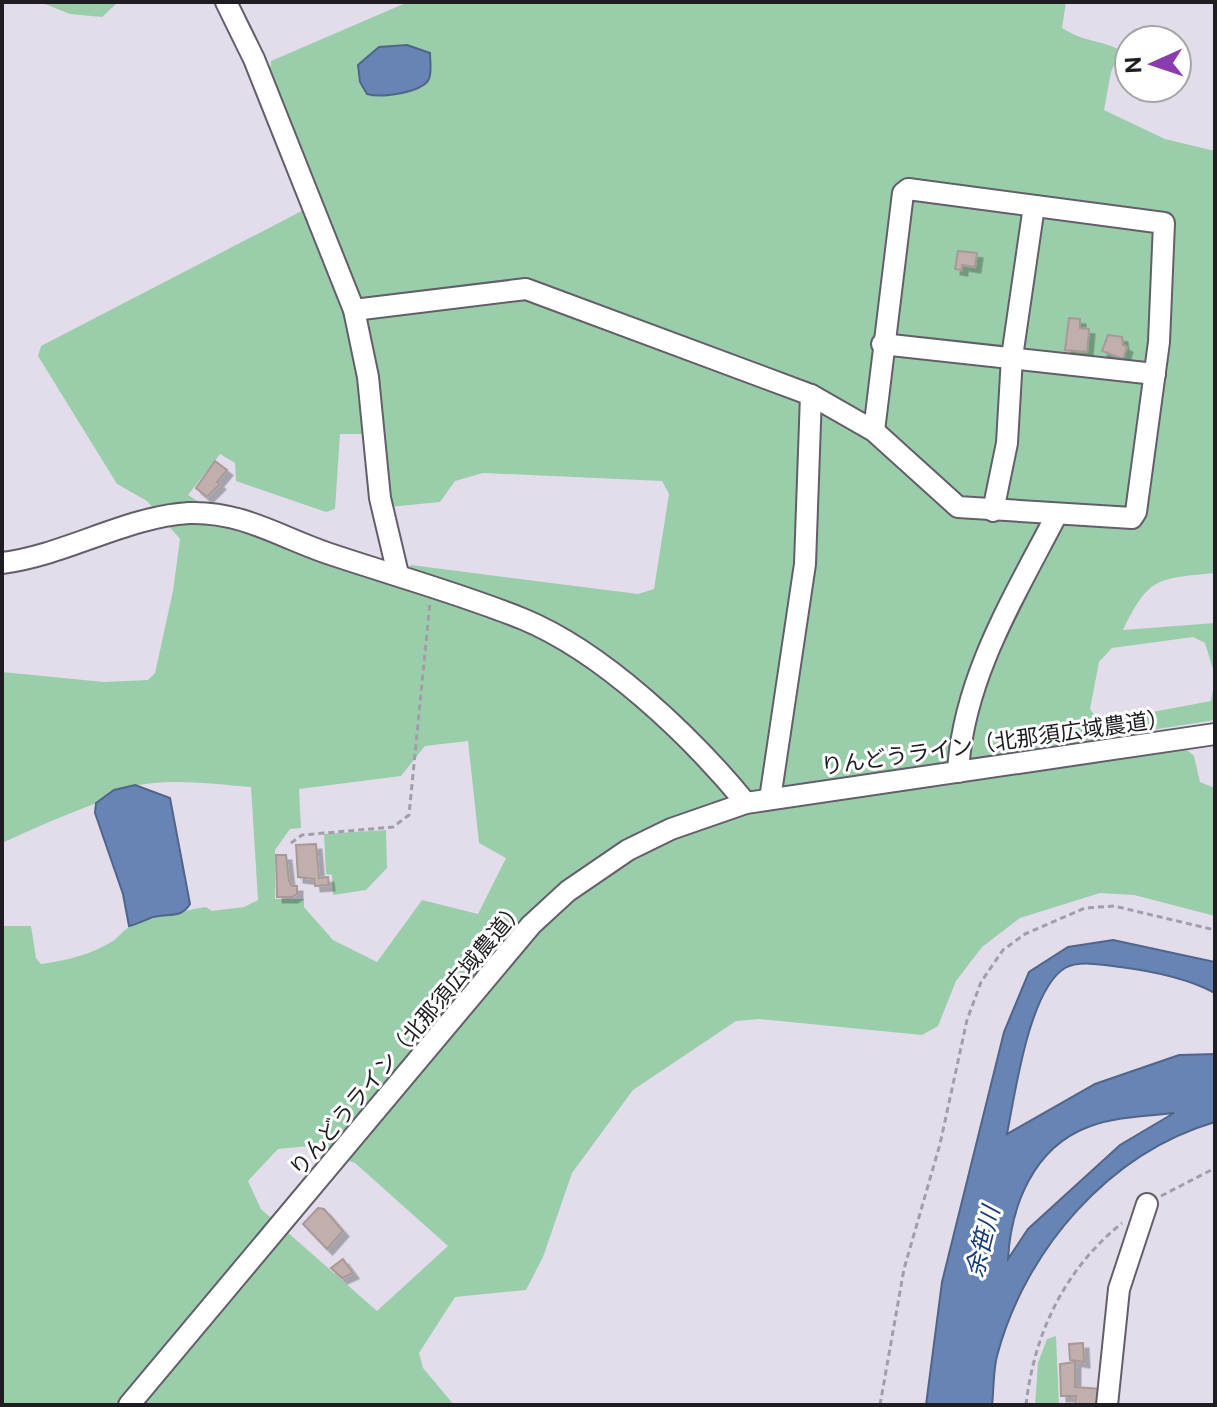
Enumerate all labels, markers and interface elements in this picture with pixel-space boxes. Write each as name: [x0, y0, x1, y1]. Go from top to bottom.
north arrow: [1113, 24, 1193, 104]
text: N: [1120, 56, 1146, 74]
street label: りんどうライン（北那須広域農道）: [819, 705, 1171, 779]
street label: りんどうライン（北那須広域農道）: [284, 895, 530, 1181]
water label: 余笹川: [960, 1201, 1005, 1280]

